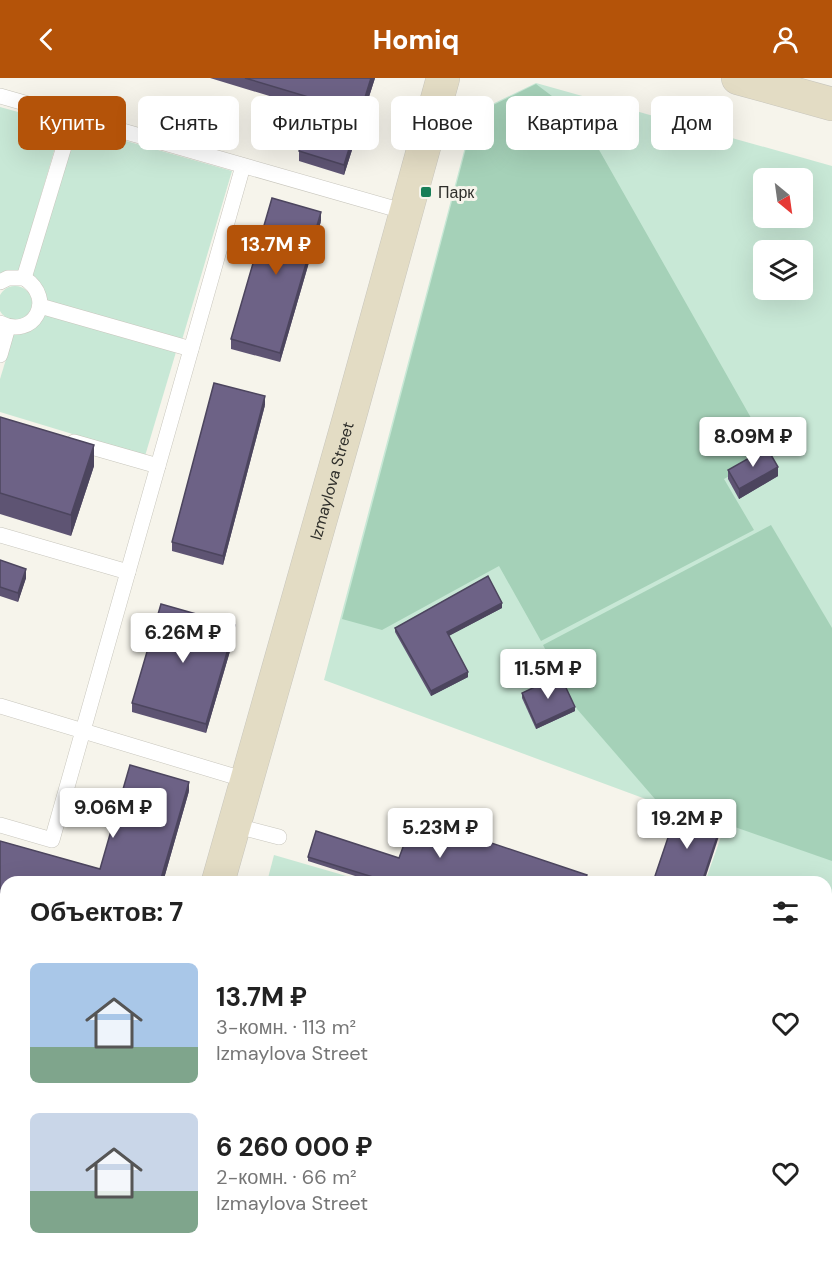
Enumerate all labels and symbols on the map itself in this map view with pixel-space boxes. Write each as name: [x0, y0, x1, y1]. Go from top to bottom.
north arrow: [753, 168, 813, 228]
place label: Парк: [438, 182, 475, 203]
marker: Парк: [419, 185, 433, 199]
pin: 13.7M ₽: [221, 225, 331, 276]
pin: 8.09M ₽: [698, 417, 808, 468]
street label: Izmaylova Street: [305, 419, 359, 542]
pin: 6.26M ₽: [128, 613, 238, 664]
pin: 11.5M ₽: [493, 649, 603, 700]
pin: 9.06M ₽: [58, 788, 168, 839]
pin: 19.2M ₽: [632, 799, 742, 850]
pin: 5.23M ₽: [385, 808, 495, 859]

